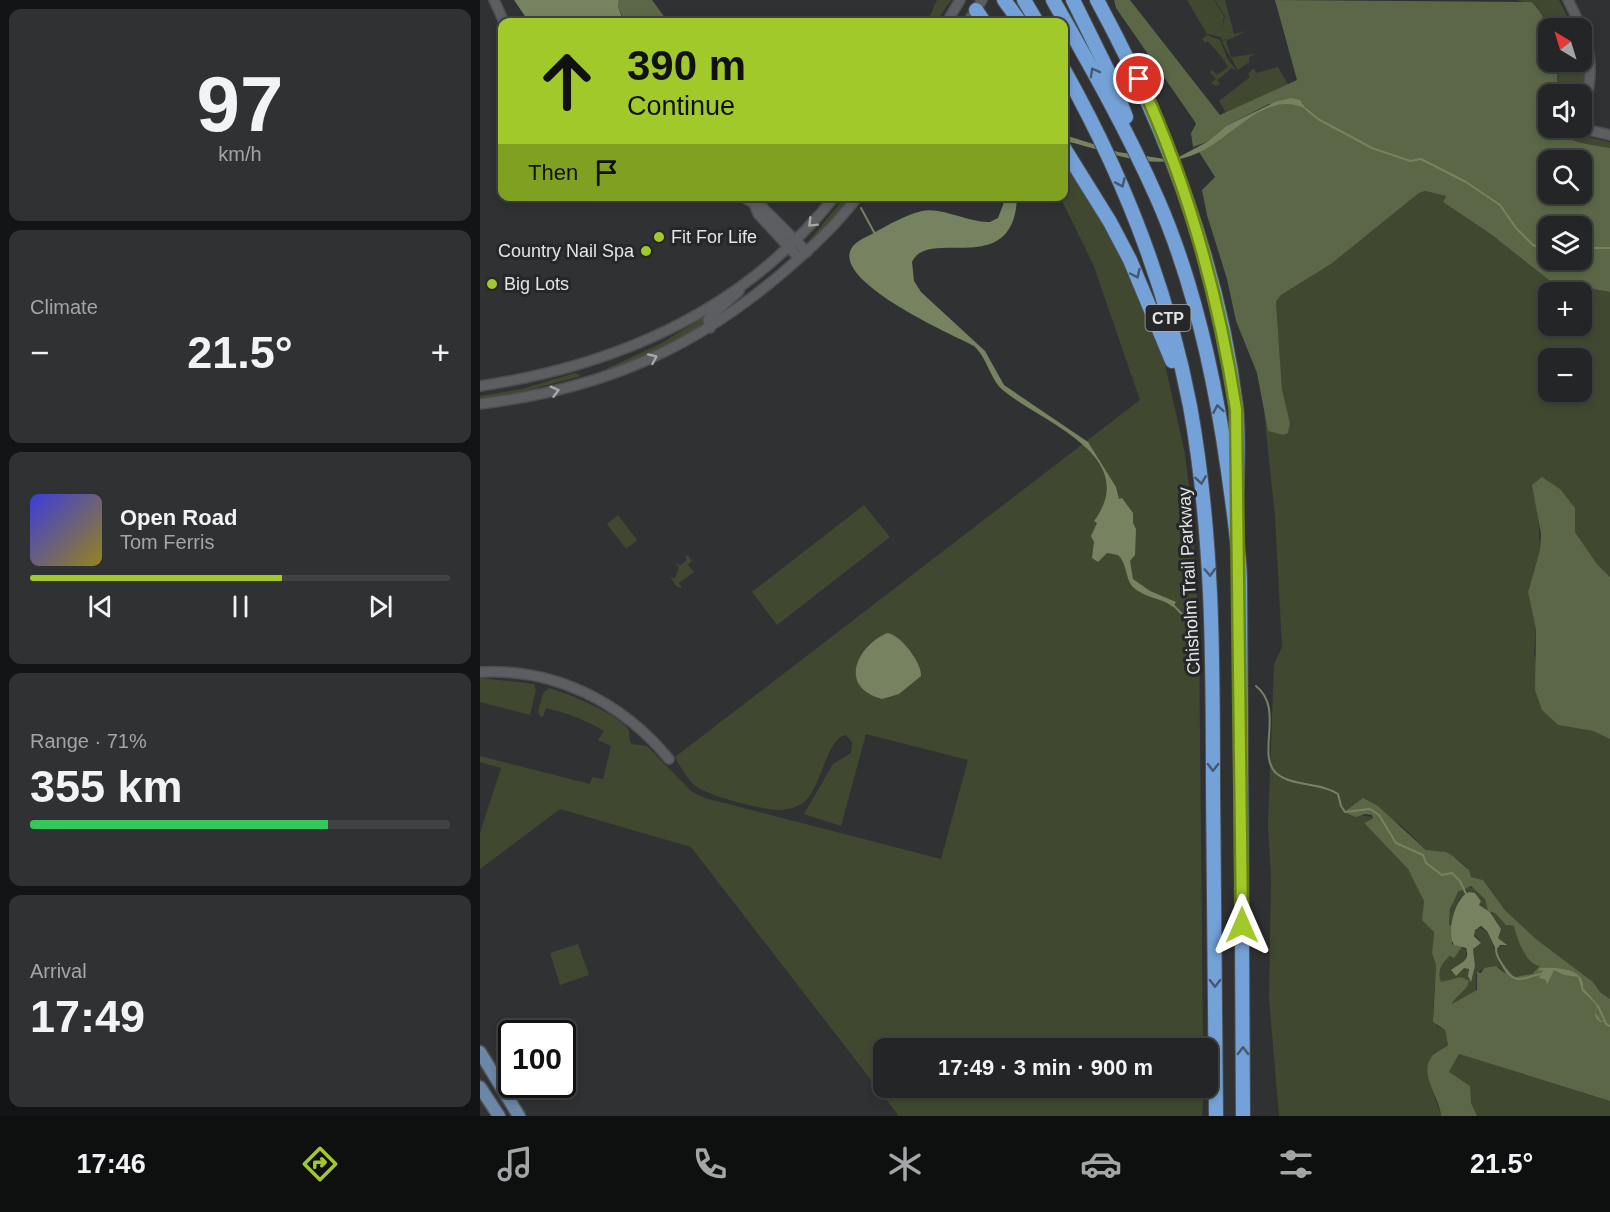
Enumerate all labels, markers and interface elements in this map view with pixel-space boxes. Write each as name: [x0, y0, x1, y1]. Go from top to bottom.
north arrow: [1538, 18, 1592, 72]
map controls: [1538, 18, 1592, 402]
icon: ahead: [528, 42, 606, 120]
text: 390 m: [627, 42, 746, 89]
pin: [1113, 53, 1164, 104]
text: 97: [197, 60, 283, 148]
icon: arrive: [1122, 62, 1155, 95]
one-way arrow: [1090, 68, 1101, 79]
button: sound: [1538, 84, 1592, 138]
text: Continue: [627, 91, 735, 121]
text: km/h: [218, 143, 262, 165]
button: search: [1538, 150, 1592, 204]
icon: arrive: [590, 156, 623, 189]
text: Then: [528, 160, 578, 185]
one-way arrow: [1114, 177, 1126, 188]
one-way arrow: [808, 215, 819, 226]
button: layers: [1538, 216, 1592, 270]
place label: Fit For Life: [671, 227, 757, 247]
marker: Fit For Life: [652, 230, 666, 244]
place label: Country Nail Spa: [498, 241, 635, 261]
marker: Country Nail Spa: [639, 244, 653, 258]
one-way arrow: [1129, 268, 1141, 279]
place label: Big Lots: [504, 274, 569, 294]
marker: Big Lots: [485, 277, 499, 291]
button: +: [1538, 282, 1592, 336]
text: Climate: [30, 296, 98, 318]
road number: CTP: [1146, 305, 1190, 331]
text: 21.5°: [187, 327, 293, 378]
text: −: [30, 334, 49, 371]
text: +: [431, 334, 450, 371]
button: −: [1538, 348, 1592, 402]
one-way arrow: [646, 354, 657, 366]
one-way arrow: [550, 385, 560, 398]
one-way arrow: [1212, 404, 1225, 414]
one-way arrow: [1195, 475, 1207, 484]
street label: Chisholm Trail Parkway: [1174, 487, 1204, 675]
text: Open Road: [120, 505, 237, 530]
text: Tom Ferris: [120, 531, 214, 553]
one-way arrow: [1203, 567, 1216, 576]
icon: previous: [84, 590, 117, 623]
icon: pause: [224, 590, 257, 623]
icon: next: [364, 590, 397, 623]
text: Range · 71%: [30, 730, 147, 752]
text: 355 km: [30, 761, 183, 812]
one-way arrow: [1207, 762, 1219, 771]
position arrow: [1210, 893, 1274, 957]
text: Arrival: [30, 960, 87, 982]
one-way arrow: [1209, 978, 1221, 987]
text: 17:49: [30, 991, 145, 1042]
speed limit sign: 100: [498, 1020, 576, 1098]
one-way arrow: [1236, 1047, 1249, 1056]
text: 17:49 · 3 min · 900 m: [938, 1055, 1153, 1080]
icon: directions: [299, 1143, 341, 1185]
icon: music: [494, 1143, 536, 1185]
icon: phone: [689, 1143, 731, 1185]
icon: climate: [884, 1143, 926, 1185]
icon: car: [1080, 1143, 1122, 1185]
icon: filters: [1275, 1143, 1317, 1185]
text: 17:46: [77, 1149, 146, 1179]
text: 21.5°: [1470, 1149, 1533, 1179]

